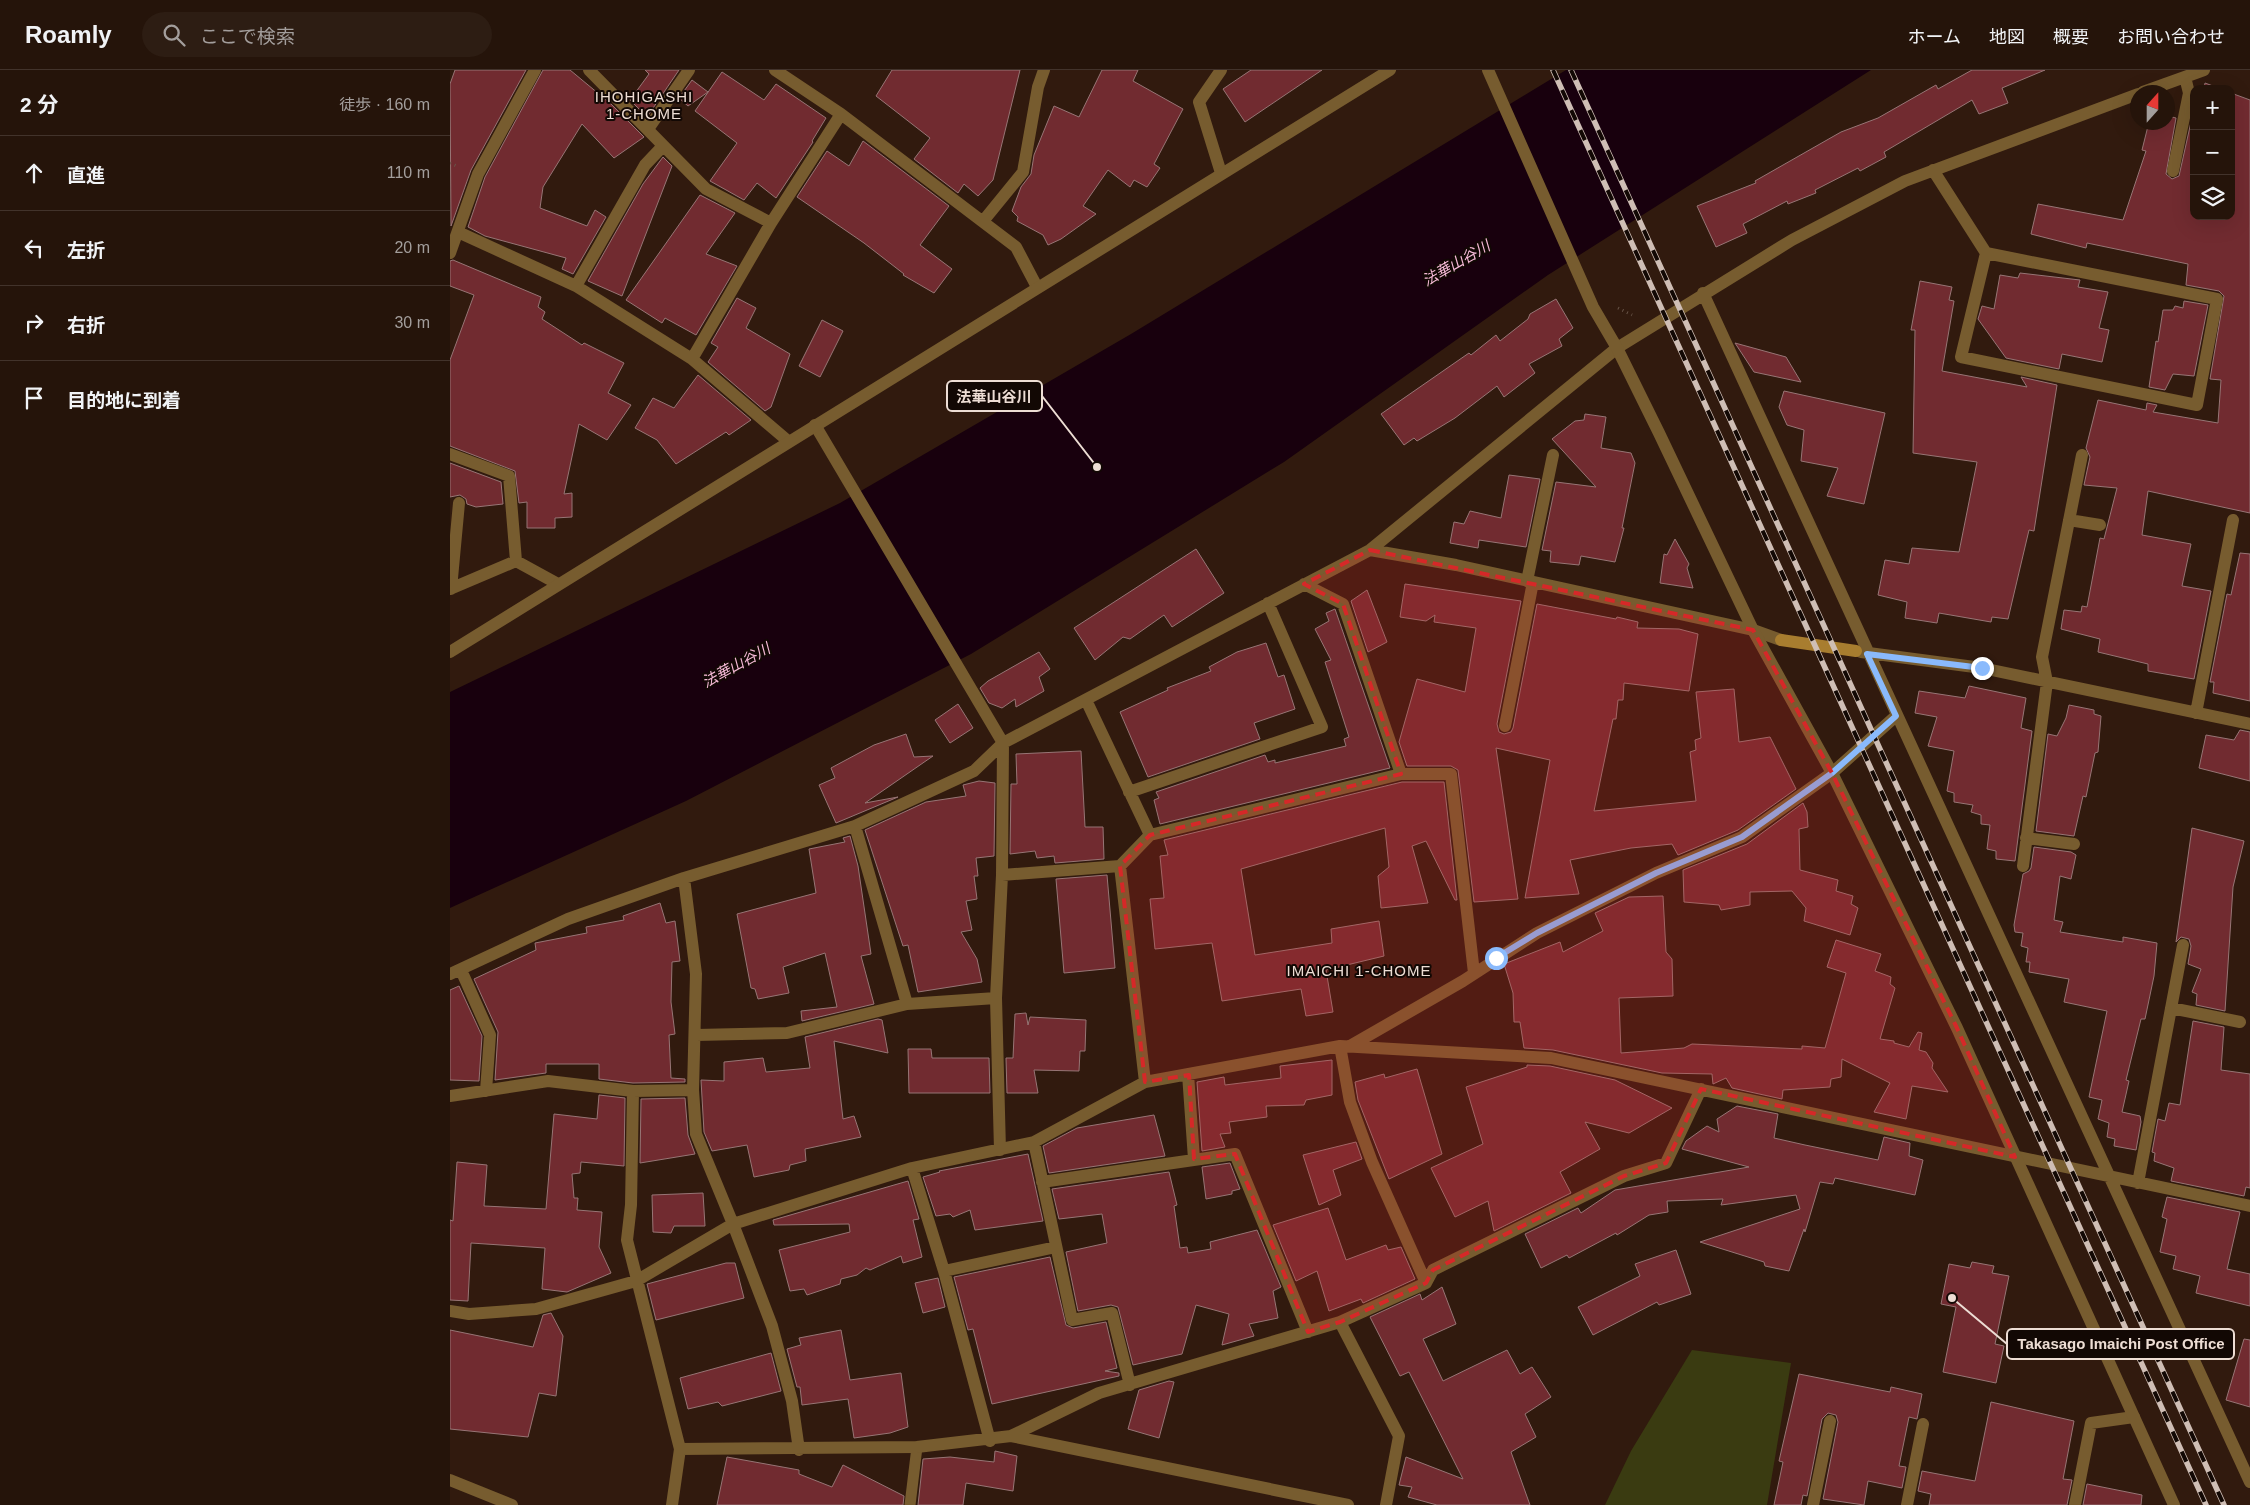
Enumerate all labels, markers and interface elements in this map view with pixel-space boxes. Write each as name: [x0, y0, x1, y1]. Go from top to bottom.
search box: [142, 12, 492, 57]
text: Roamly: [25, 21, 112, 48]
icon: search: [160, 21, 188, 49]
text: ここで検索: [200, 26, 295, 47]
text: ホーム: [1908, 27, 1961, 47]
text: 地図: [1989, 27, 2025, 47]
text: 概要: [2053, 27, 2089, 47]
text: お問い合わせ: [2117, 27, 2225, 47]
north arrow: [2130, 85, 2175, 130]
map controls: [2190, 85, 2235, 220]
button: +: [2190, 85, 2235, 130]
district label: IHOHIGASHI 1-CHOME: [595, 88, 693, 122]
text: 2 分: [20, 93, 59, 116]
text: 徒歩 · 160 m: [339, 96, 430, 113]
button: −: [2190, 130, 2235, 175]
icon: ahead: [20, 159, 48, 187]
text: 110 m: [387, 164, 430, 181]
text: 直進: [67, 165, 105, 186]
button: layers: [2190, 175, 2235, 220]
icon: left: [20, 234, 48, 262]
water label: 法華山谷川: [1419, 236, 1494, 289]
text: 20 m: [394, 239, 430, 256]
text: 左折: [67, 240, 105, 261]
icon: right: [20, 309, 48, 337]
text: 30 m: [394, 314, 430, 331]
text: 右折: [67, 315, 105, 336]
callout: 法華山谷川: [947, 381, 1042, 411]
icon: arrive: [20, 384, 48, 412]
text: 法華山谷川: [956, 388, 1032, 405]
text: 目的地に到着: [67, 390, 181, 411]
water label: 法華山谷川: [699, 638, 775, 691]
route end: [1971, 657, 1994, 680]
route start: [1485, 947, 1508, 970]
district label: IMAICHI 1-CHOME: [1286, 962, 1432, 979]
callout: Takasago Imaichi Post Office: [2007, 1329, 2234, 1359]
text: Takasago Imaichi Post Office: [2017, 1335, 2225, 1352]

